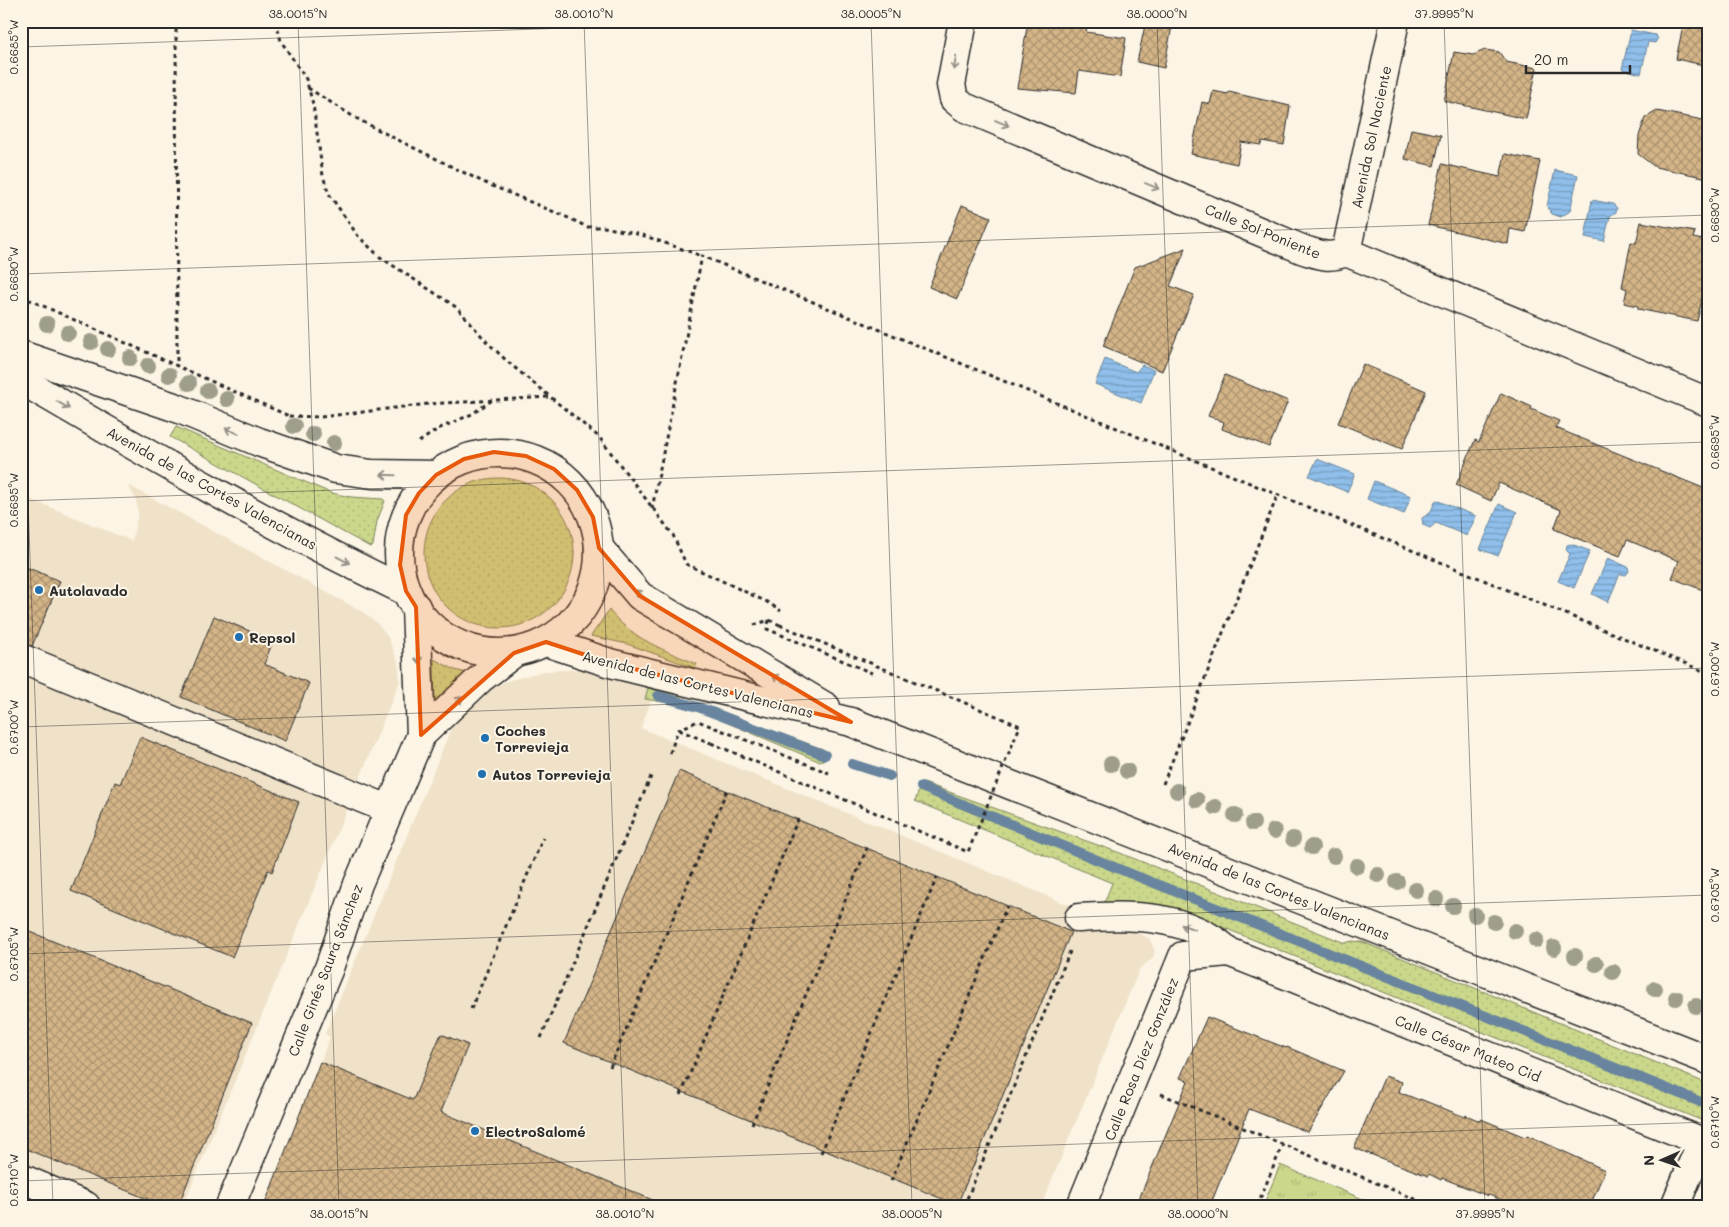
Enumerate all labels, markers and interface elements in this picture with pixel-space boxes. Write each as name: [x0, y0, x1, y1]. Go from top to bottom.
text: 38.0015°N: [269, 5, 327, 21]
text: 38.0010°N: [555, 5, 613, 21]
text: 38.0005°N: [841, 5, 901, 21]
text: 38.0000°N: [1127, 5, 1187, 21]
text: 37.9995°N: [1414, 5, 1474, 21]
text: 0.6685°W: [5, 20, 21, 74]
scale bar: [1526, 42, 1630, 74]
text: 20 m: [1534, 49, 1568, 69]
one-way arrow: [949, 55, 959, 71]
street label: Avenida Sol Naciente: [1347, 64, 1395, 210]
one-way arrow: [994, 119, 1009, 129]
one-way arrow: [1144, 182, 1159, 192]
text: 0.6690°W: [1706, 187, 1722, 243]
street label: Calle Sol Poniente: [1202, 199, 1324, 263]
text: 0.6690°W: [5, 246, 21, 302]
one-way arrow: [56, 400, 70, 410]
text: 0.6695°W: [1706, 415, 1722, 469]
street label: Avenida de las Cortes Valencianas: [103, 422, 321, 554]
one-way arrow: [225, 426, 240, 435]
one-way arrow: [380, 470, 396, 480]
text: 0.6695°W: [5, 473, 21, 527]
one-way arrow: [335, 556, 350, 565]
place label: Autolavado: [49, 581, 128, 600]
marker: Autolavado: [33, 584, 45, 596]
one-way arrow: [634, 589, 647, 600]
place label: Repsol: [249, 628, 295, 647]
marker: Repsol: [233, 631, 245, 643]
text: 0.6700°W: [1706, 642, 1722, 696]
street label: Avenida de las Cortes Valencianas: [580, 646, 816, 722]
one-way arrow: [414, 647, 423, 663]
one-way arrow: [773, 674, 787, 684]
one-way arrow: [451, 696, 463, 708]
text: 0.6700°W: [5, 700, 21, 754]
place label: Coches Torrevieja: [495, 721, 570, 756]
marker: Coches Torrevieja: [479, 732, 491, 744]
place label: Autos Torrevieja: [492, 765, 611, 784]
marker: Autos Torrevieja: [476, 768, 488, 780]
street label: Avenida de las Cortes Valencianas: [1165, 838, 1393, 944]
text: 0.6705°W: [1706, 868, 1722, 922]
street label: Calle Ginés Saura Sánchez: [283, 881, 367, 1059]
one-way arrow: [1181, 922, 1196, 931]
text: 0.6705°W: [5, 927, 21, 981]
street label: Calle Rosa Díez González: [1100, 975, 1182, 1143]
street label: Calle César Mateo Cid: [1392, 1010, 1544, 1086]
text: 0.6710°W: [1706, 1096, 1722, 1148]
place label: ElectroSalomé: [485, 1122, 586, 1141]
marker: ElectroSalomé: [469, 1125, 481, 1137]
north arrow: [1636, 1134, 1686, 1184]
text: 0.6710°W: [5, 1154, 21, 1206]
text: N: [1639, 1155, 1658, 1166]
text: 38.0015°N: [310, 1205, 368, 1221]
text: 38.0010°N: [596, 1205, 654, 1221]
text: 38.0005°N: [882, 1205, 942, 1221]
text: 38.0000°N: [1168, 1205, 1228, 1221]
text: 37.9995°N: [1455, 1205, 1515, 1221]

